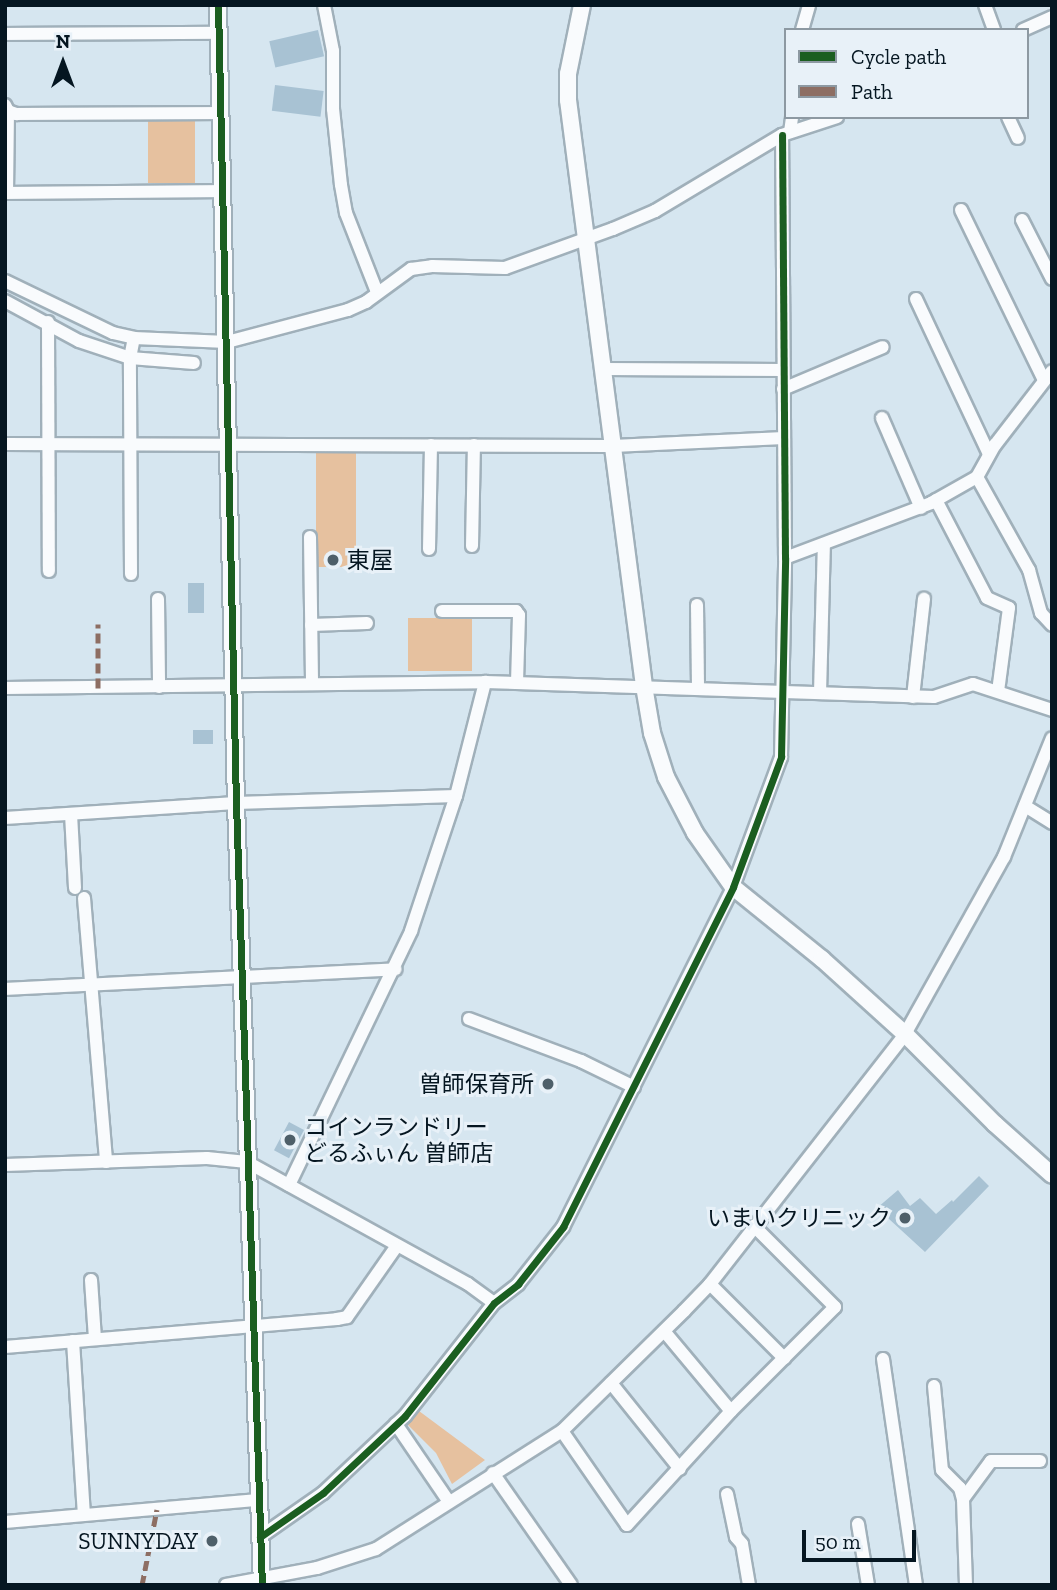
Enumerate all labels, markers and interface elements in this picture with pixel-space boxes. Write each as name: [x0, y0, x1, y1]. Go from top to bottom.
north arrow: [28, 28, 98, 98]
legend: [784, 28, 1029, 119]
text: N: [56, 30, 70, 53]
text: Cycle path: [851, 44, 946, 69]
text: Path: [851, 79, 893, 104]
place label: 東屋: [347, 546, 393, 574]
marker: 東屋: [325, 552, 341, 568]
place label: 曽師保育所: [419, 1070, 534, 1098]
marker: 曽師保育所: [540, 1076, 556, 1092]
place label: コインランドリー どるふぃん 曽師店: [304, 1113, 493, 1167]
marker: コインランドリー どるふぃん 曽師店: [282, 1132, 298, 1148]
place label: いまいクリニック: [707, 1204, 891, 1232]
marker: いまいクリニック: [897, 1210, 913, 1226]
scale bar: [805, 1516, 919, 1560]
place label: SUNNYDAY: [78, 1527, 198, 1555]
text: 50 m: [815, 1529, 861, 1554]
marker: SUNNYDAY: [204, 1533, 220, 1549]

